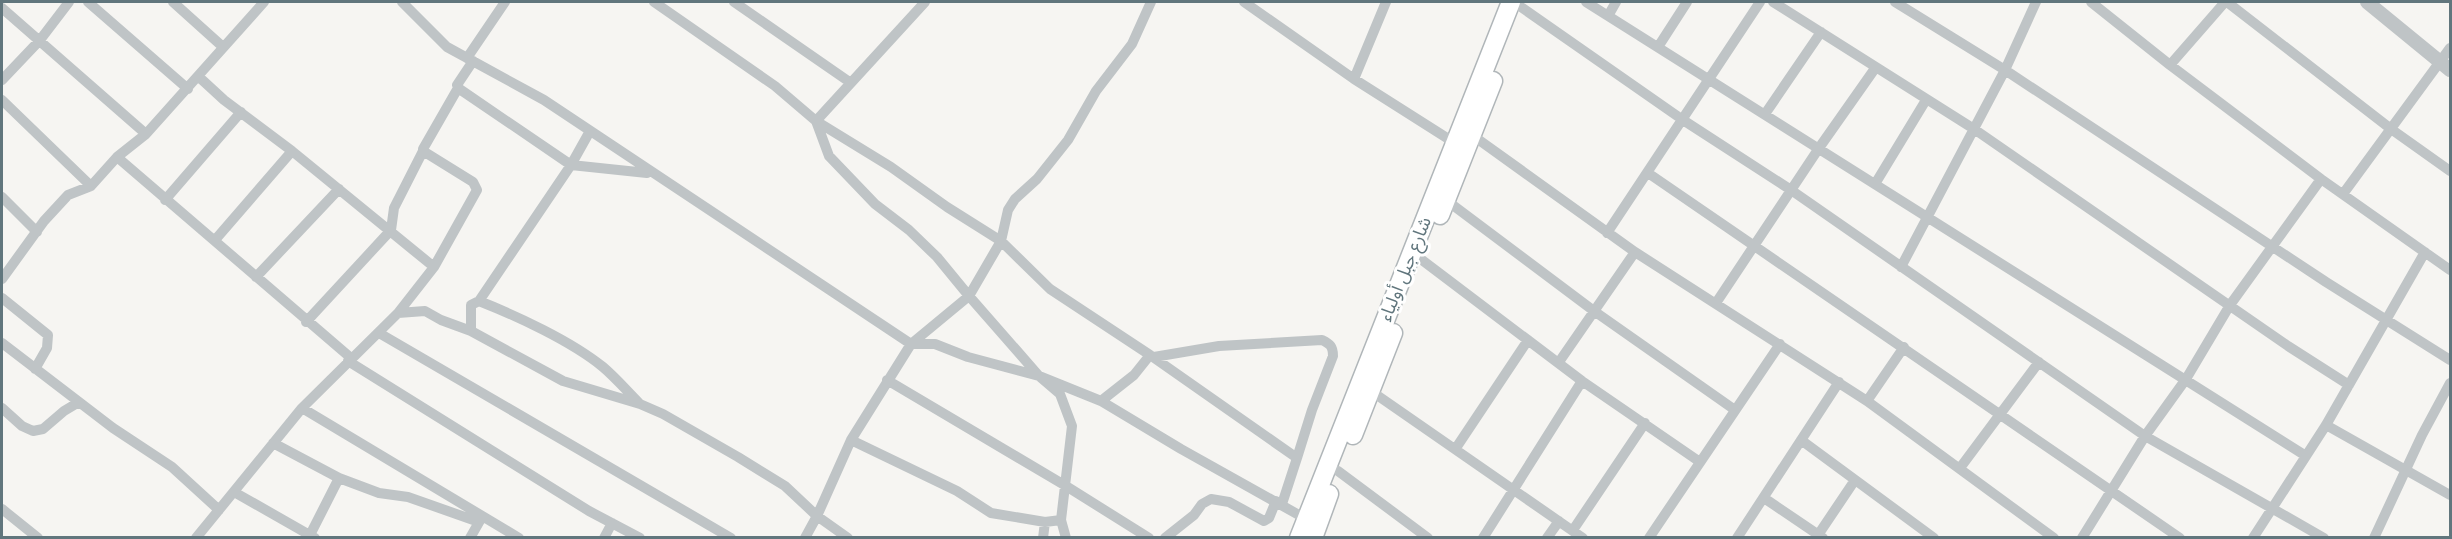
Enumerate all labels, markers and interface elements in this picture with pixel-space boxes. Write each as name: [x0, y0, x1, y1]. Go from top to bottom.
street label: شارع جبل أولياء: [1374, 213, 1439, 326]

